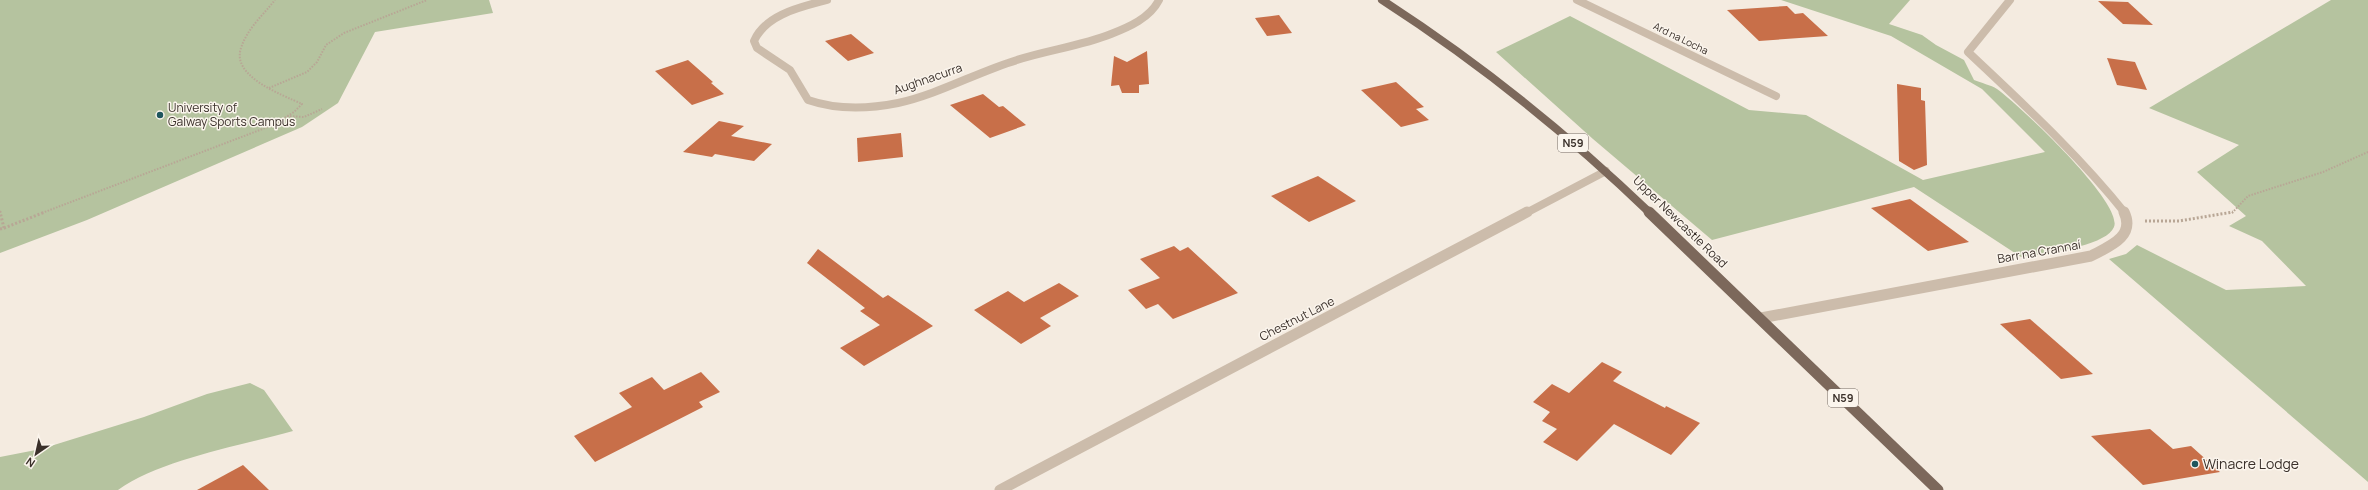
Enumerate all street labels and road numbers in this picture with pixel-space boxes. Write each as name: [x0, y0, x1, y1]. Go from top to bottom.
street label: Ard na Locha: [1651, 19, 1711, 57]
street label: Aughnacurra: [891, 59, 964, 98]
road number: N59: [1558, 134, 1588, 152]
street label: Upper Newcastle Road: [1629, 172, 1731, 271]
street label: Barr na Crannaí: [1996, 236, 2082, 267]
street label: Chestnut Lane: [1256, 292, 1337, 345]
road number: N59: [1828, 389, 1858, 407]

